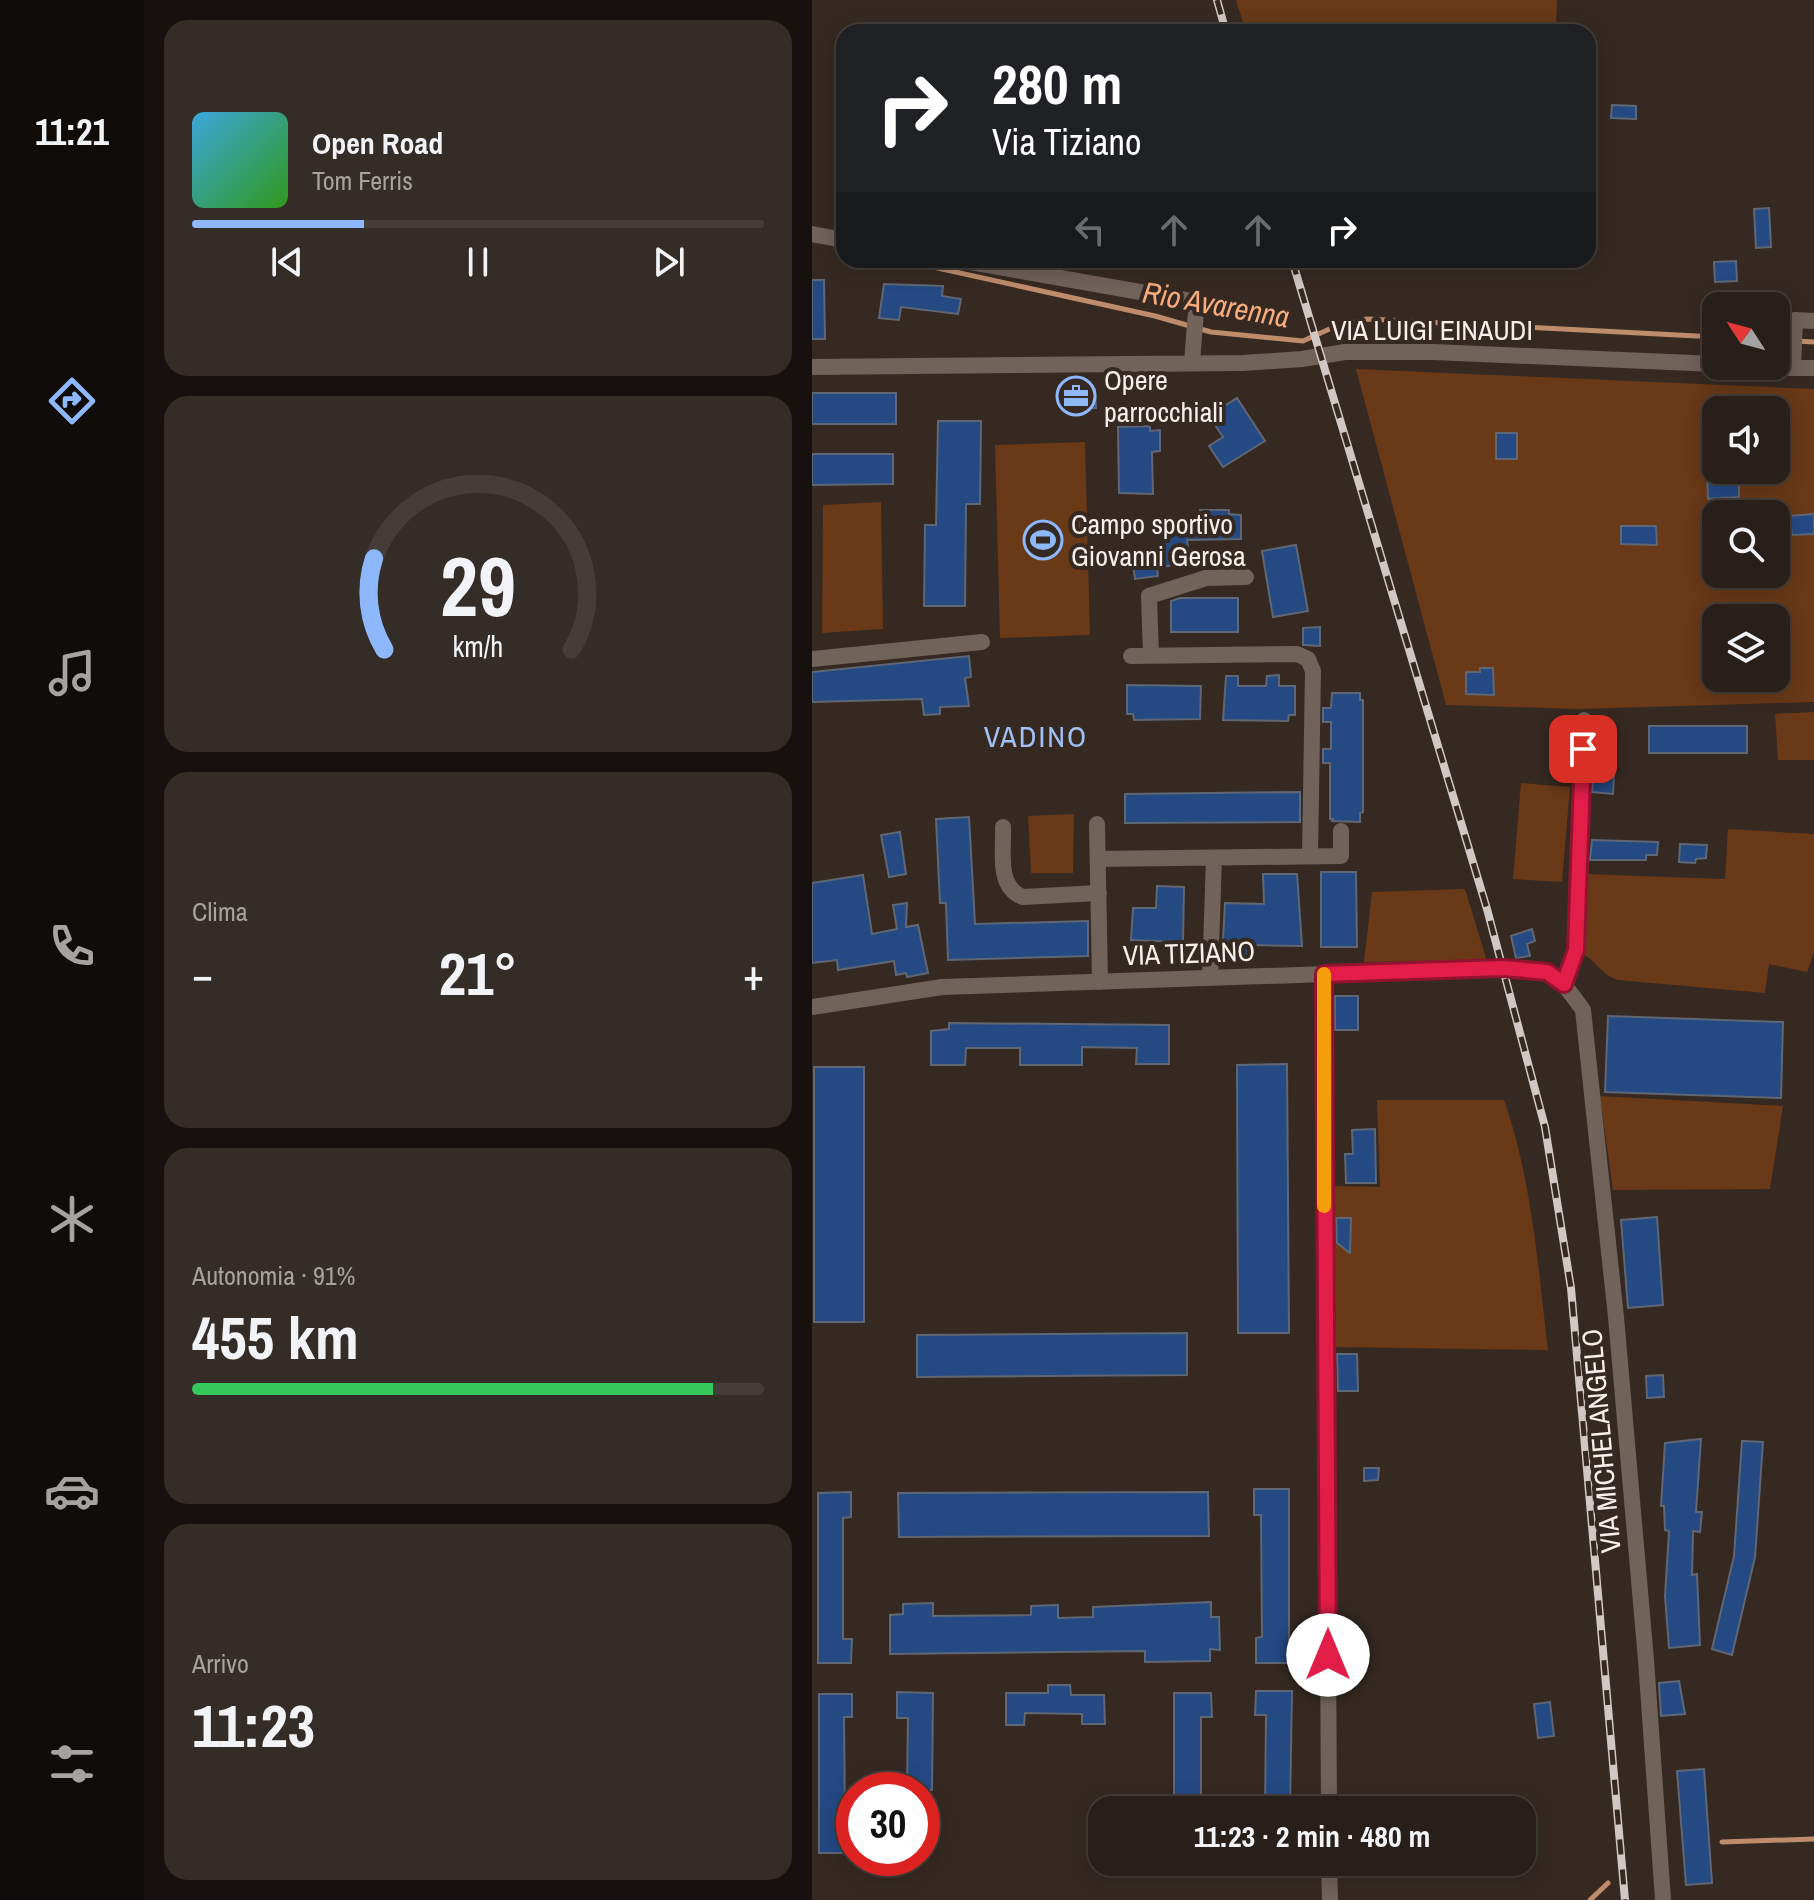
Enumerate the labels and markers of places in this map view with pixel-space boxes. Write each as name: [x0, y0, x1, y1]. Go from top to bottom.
place label: Opere parrocchiali: [1104, 361, 1224, 431]
office icon: Opere parrocchiali: [1055, 375, 1097, 417]
place label: Campo sportivo Giovanni Gerosa: [1071, 505, 1246, 575]
sports icon: Campo sportivo Giovanni Gerosa: [1022, 519, 1064, 561]
pin: [1549, 715, 1617, 783]

